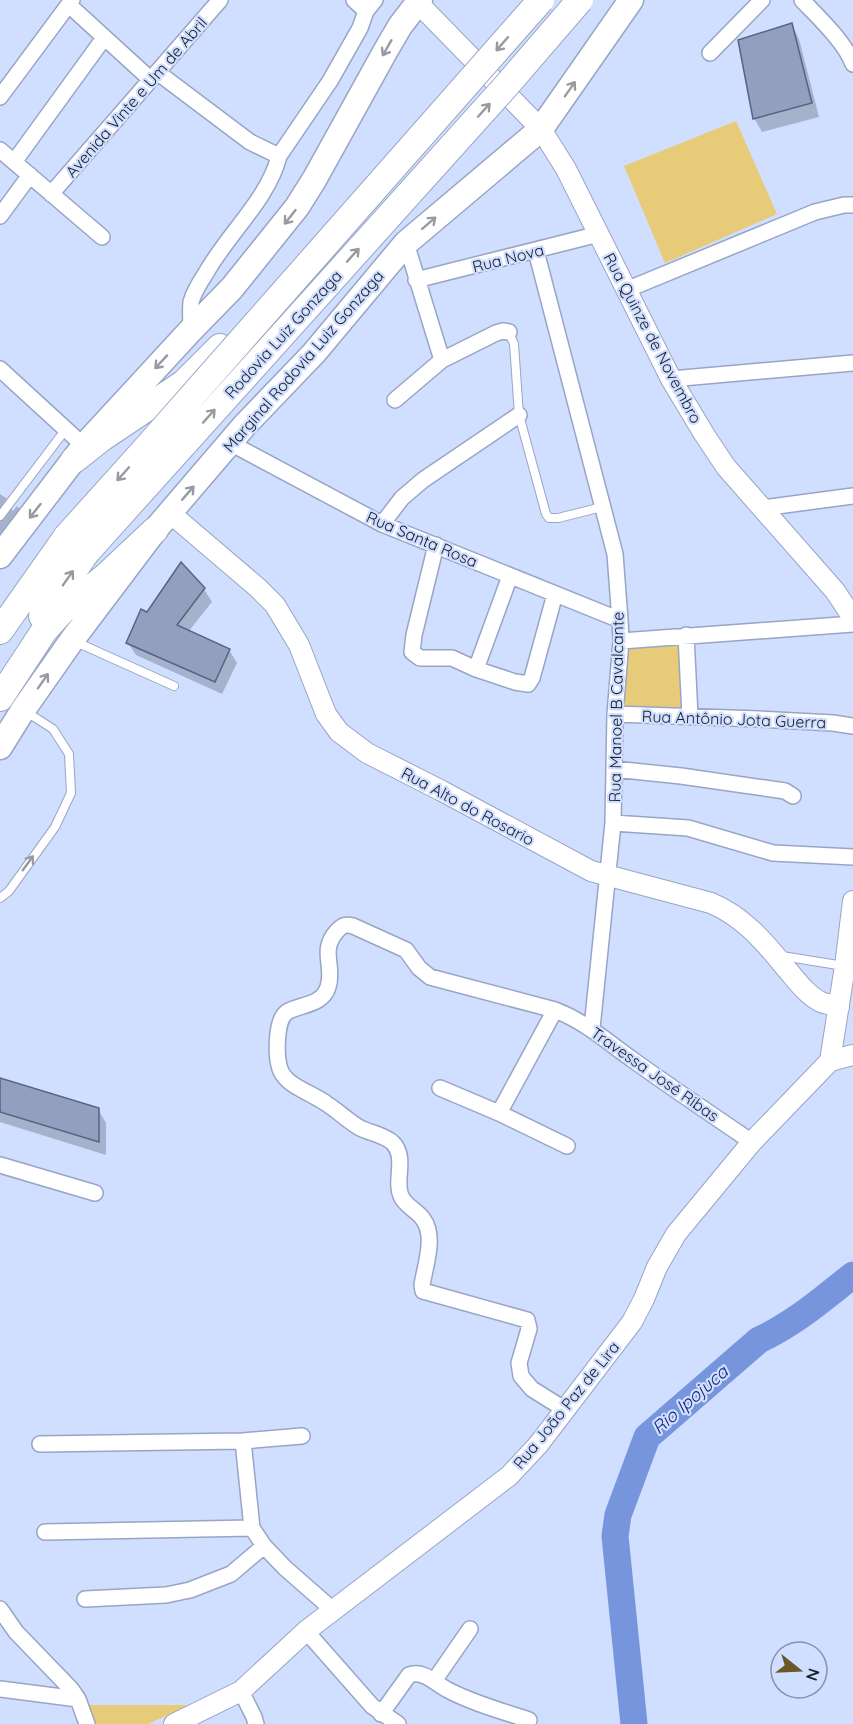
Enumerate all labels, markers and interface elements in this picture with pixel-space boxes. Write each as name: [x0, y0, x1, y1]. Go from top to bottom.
street label: Avenida Vinte e Um de Abril: [61, 13, 211, 181]
one-way arrow: [495, 36, 509, 51]
one-way arrow: [381, 39, 393, 56]
one-way arrow: [564, 81, 576, 97]
one-way arrow: [476, 103, 491, 118]
one-way arrow: [283, 208, 296, 224]
one-way arrow: [421, 216, 437, 229]
street label: Rua Nova: [470, 239, 546, 277]
one-way arrow: [346, 248, 360, 263]
street label: Rua Quinze de Novembro: [599, 249, 707, 427]
street label: Marginal Rodovia Luiz Gonzaga: [218, 266, 388, 456]
street label: Rodovia Luiz Gonzaga: [220, 266, 346, 402]
one-way arrow: [153, 355, 168, 370]
one-way arrow: [202, 409, 216, 424]
one-way arrow: [116, 466, 130, 481]
one-way arrow: [181, 485, 194, 501]
one-way arrow: [29, 503, 42, 519]
street label: Rua Santa Rosa: [363, 507, 481, 571]
one-way arrow: [62, 571, 74, 587]
street label: Rua Manoel B Cavalcante: [604, 612, 628, 802]
one-way arrow: [37, 673, 49, 689]
street label: Rua Antônio Jota Guerra: [641, 706, 827, 732]
street label: Rua Alto do Rosario: [398, 762, 538, 850]
one-way arrow: [22, 856, 35, 872]
street label: Travessa José Ribas: [587, 1022, 723, 1126]
street label: Rua João Paz de Lira: [508, 1337, 624, 1473]
water label: Rio Ipojuca: [647, 1360, 733, 1439]
north arrow: [769, 1640, 829, 1700]
text: N: [802, 1666, 825, 1683]

